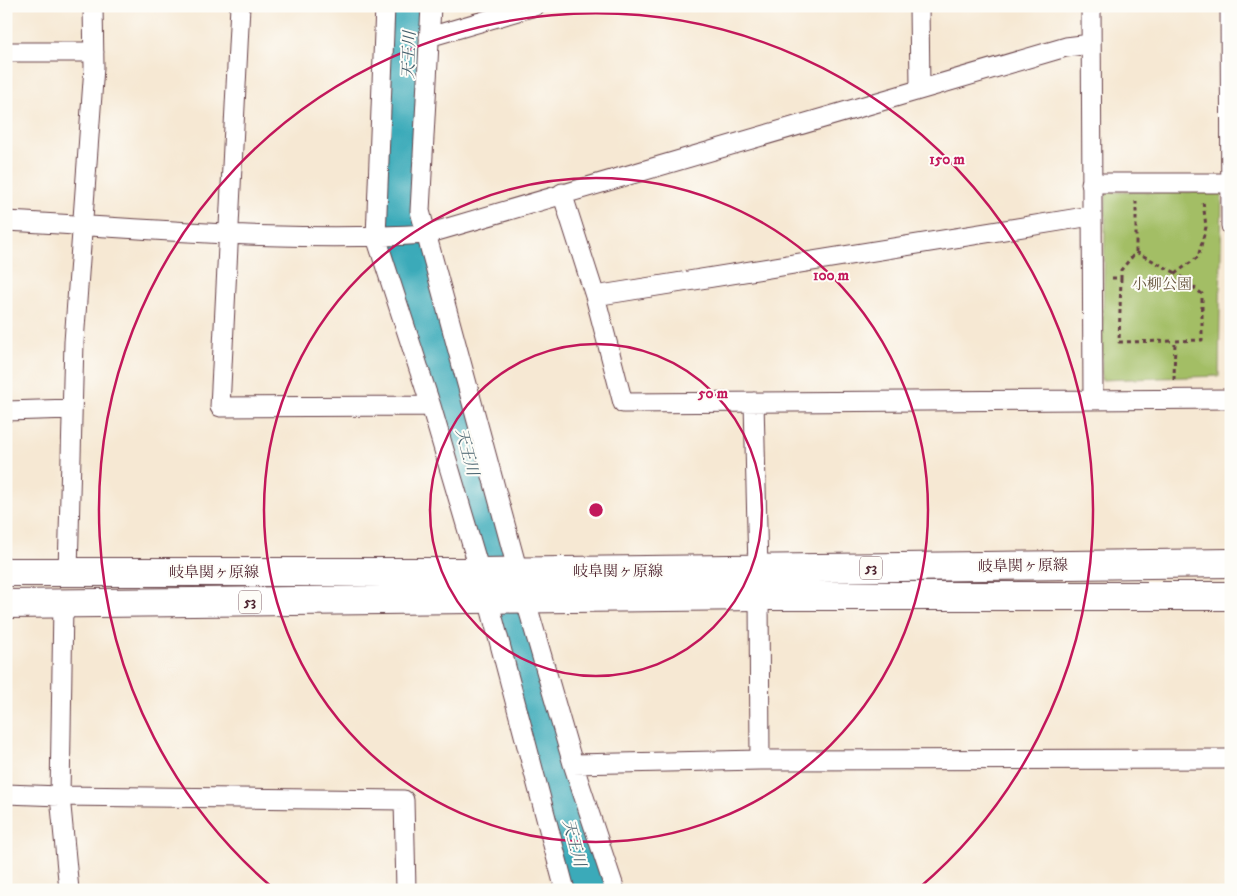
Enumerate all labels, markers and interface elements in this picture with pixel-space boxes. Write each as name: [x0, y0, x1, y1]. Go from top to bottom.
water label: 天王川: [398, 29, 420, 79]
text: 150 m: [929, 150, 965, 169]
text: 100 m: [813, 266, 850, 285]
park label: 小柳公園: [1132, 275, 1192, 294]
text: 50 m: [697, 384, 729, 403]
water label: 天王川: [451, 426, 483, 480]
centre of rings: [587, 501, 605, 519]
road number: 53: [860, 556, 882, 580]
street label: 岐阜関ヶ原線: [978, 556, 1068, 576]
street label: 岐阜関ヶ原線: [573, 562, 663, 581]
street label: 岐阜関ヶ原線: [169, 563, 259, 582]
road number: 53: [239, 590, 261, 614]
water label: 天王川: [558, 817, 590, 871]

